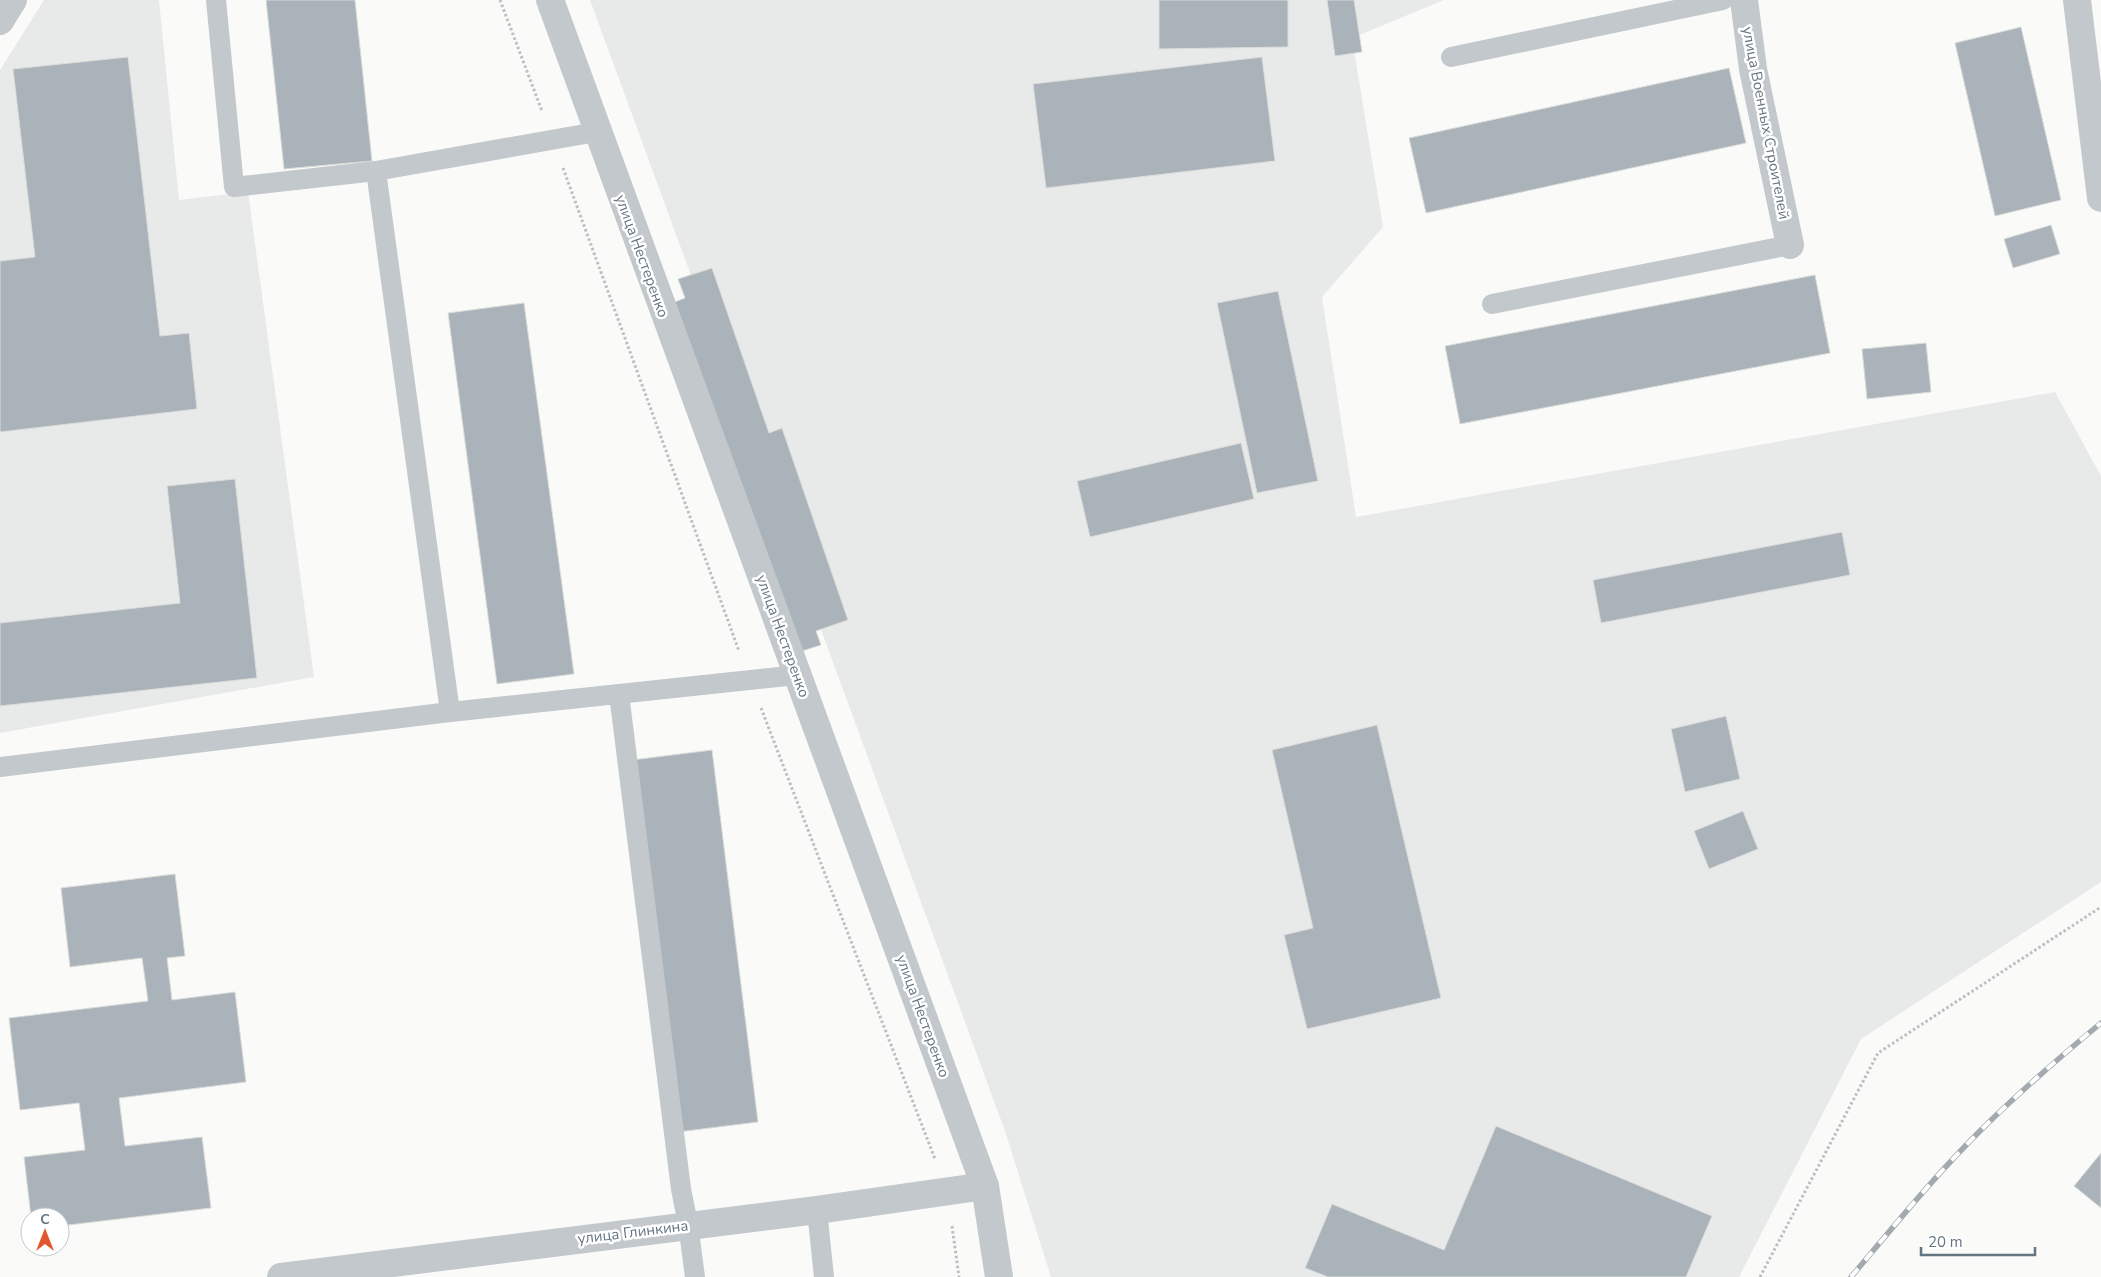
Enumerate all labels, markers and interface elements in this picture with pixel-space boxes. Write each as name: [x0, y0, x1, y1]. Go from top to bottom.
street label: улица Военных Строителей: [1737, 25, 1795, 221]
street label: улица Нестеренко: [610, 192, 674, 320]
street label: улица Нестеренко: [751, 572, 815, 700]
street label: улица Нестеренко: [891, 952, 955, 1080]
north arrow: [20, 1207, 70, 1257]
text: С: [40, 1210, 50, 1229]
street label: улица Глинкина: [576, 1215, 690, 1249]
scale bar: [1921, 1224, 2035, 1256]
text: 20 m: [1928, 1232, 1963, 1252]

